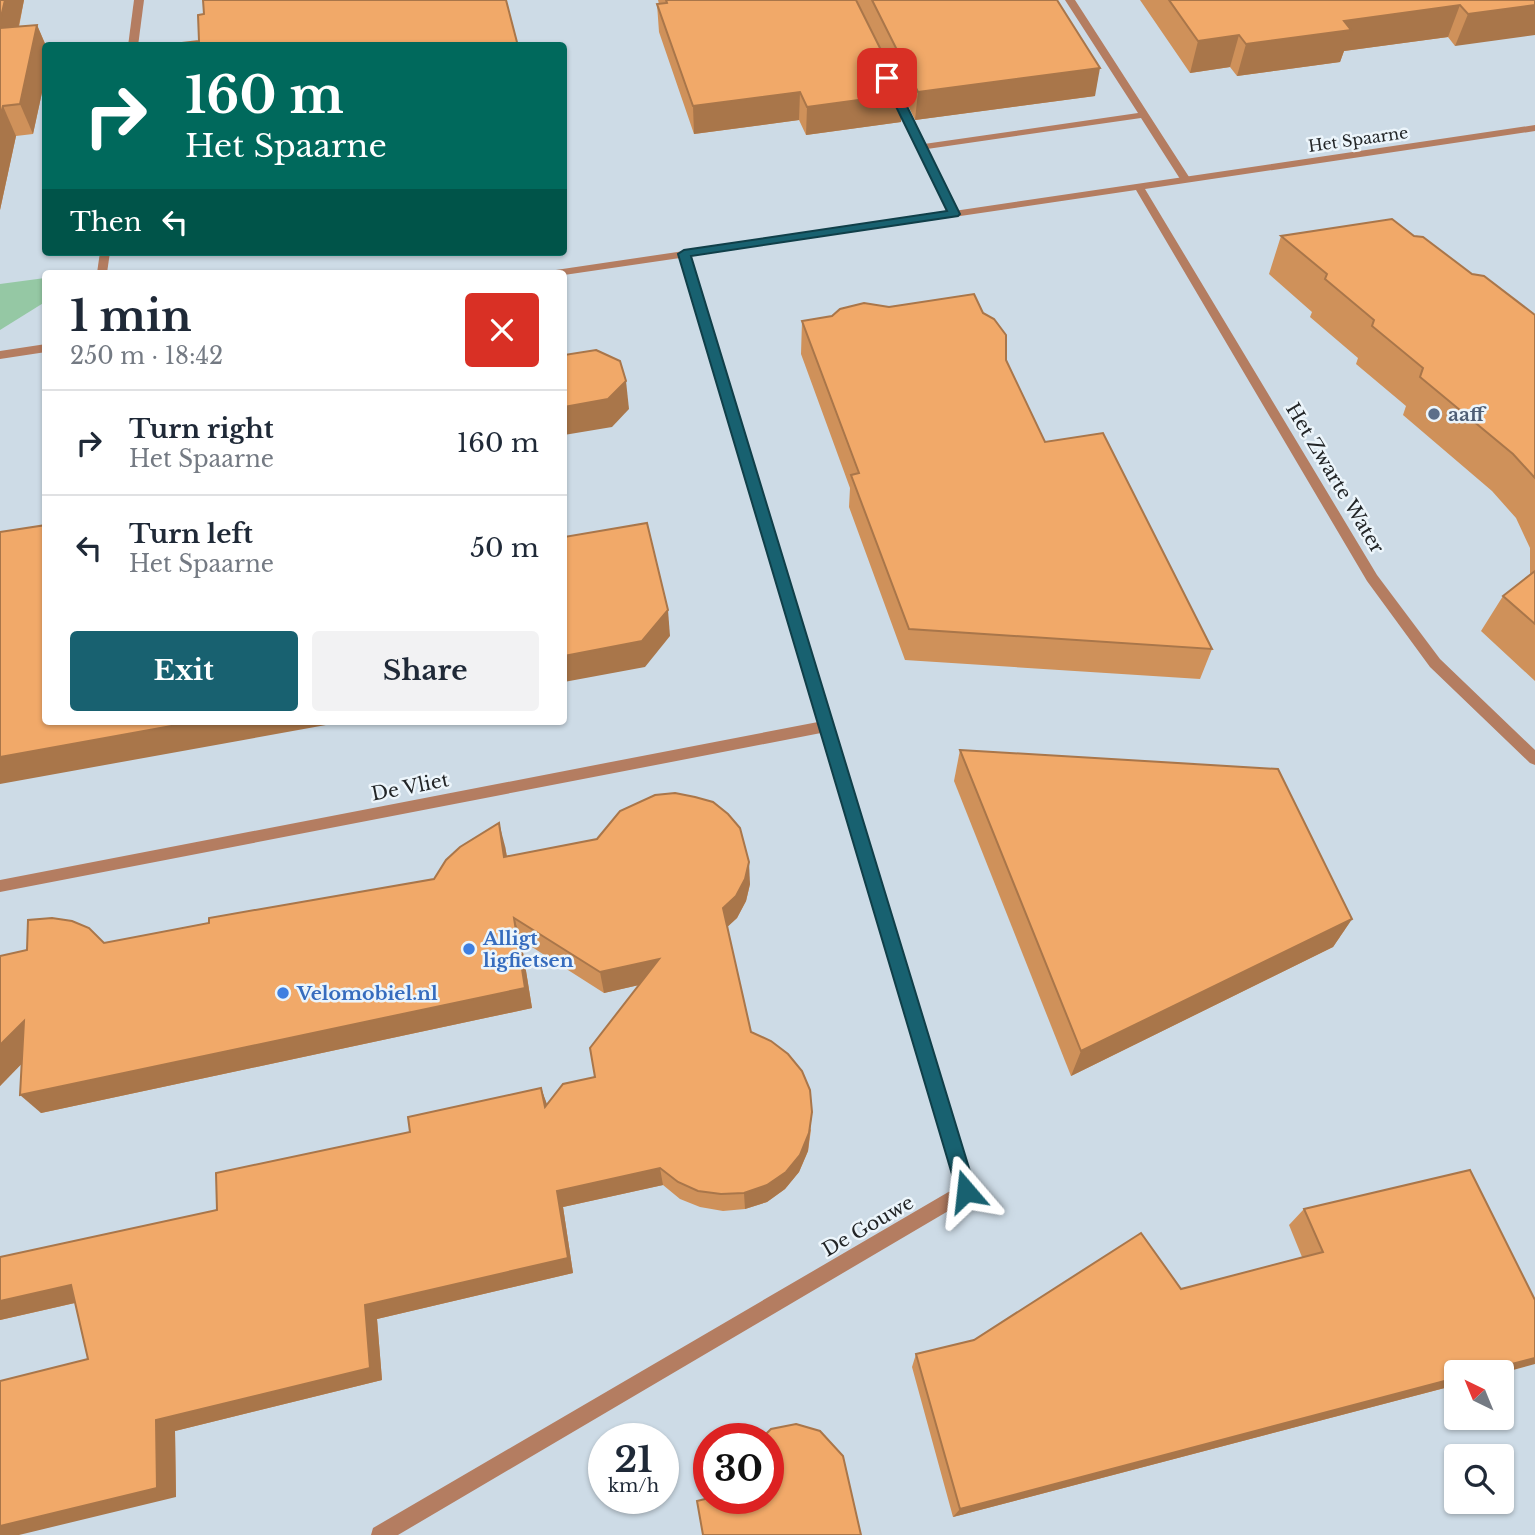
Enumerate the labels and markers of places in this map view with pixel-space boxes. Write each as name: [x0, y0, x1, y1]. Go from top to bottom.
pin: [857, 48, 917, 108]
place label: aaff: [1448, 403, 1487, 426]
marker: aaff: [1426, 406, 1442, 422]
place label: Alligt ligfietsen: [482, 927, 574, 972]
marker: Alligt ligfietsen: [461, 941, 477, 957]
place label: Velomobiel.nl: [296, 982, 438, 1005]
marker: Velomobiel.nl: [275, 985, 291, 1001]

